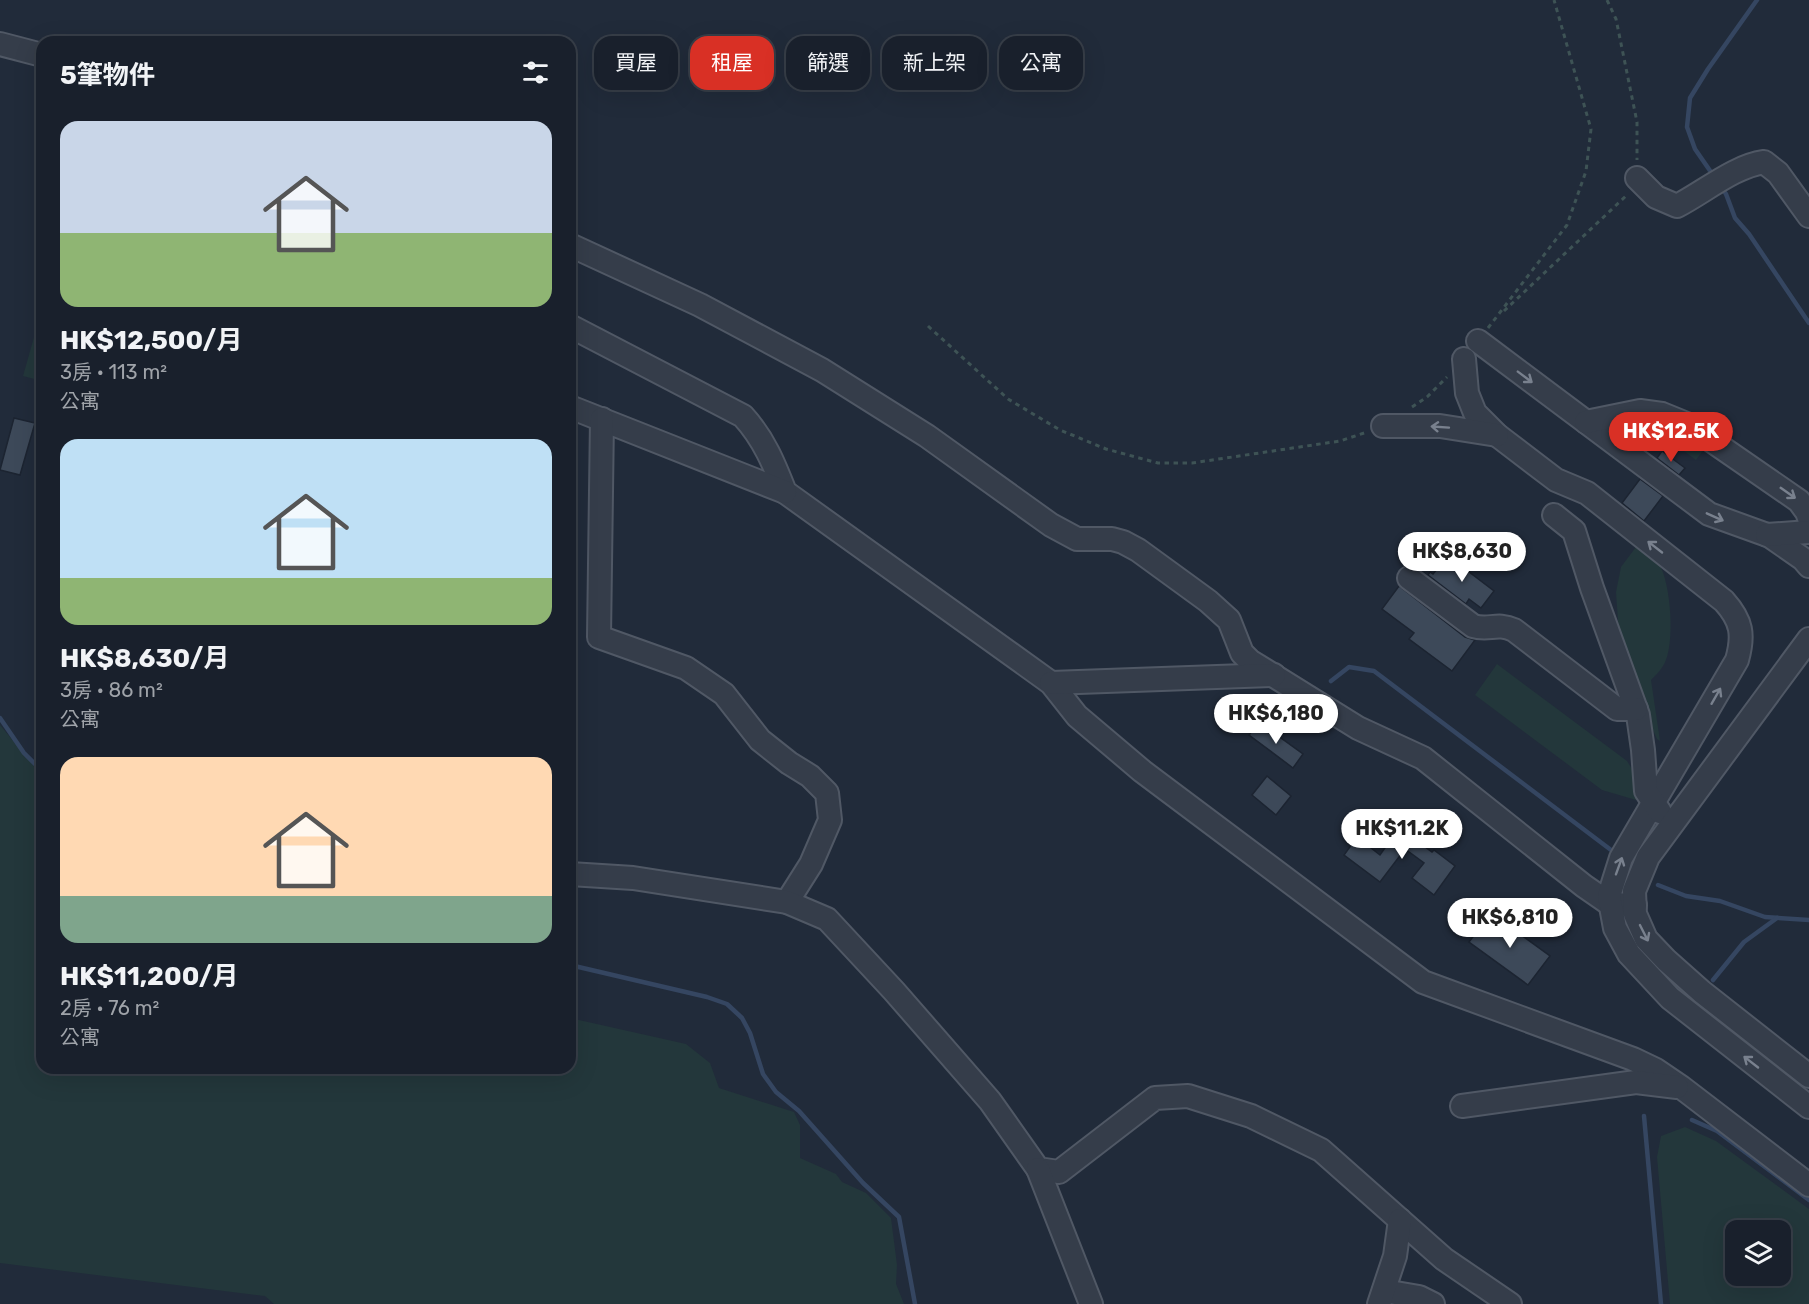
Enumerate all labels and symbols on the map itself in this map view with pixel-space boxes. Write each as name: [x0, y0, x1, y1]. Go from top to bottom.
one-way arrow: [1516, 370, 1532, 383]
pin: HK$12.5K: [1609, 412, 1733, 463]
one-way arrow: [1430, 421, 1450, 432]
one-way arrow: [1779, 487, 1795, 499]
one-way arrow: [1706, 511, 1724, 523]
pin: HK$8,630: [1400, 532, 1524, 583]
one-way arrow: [1647, 540, 1663, 553]
one-way arrow: [1711, 688, 1722, 706]
pin: HK$6,180: [1214, 694, 1338, 745]
pin: HK$11.2K: [1340, 809, 1464, 860]
one-way arrow: [1615, 857, 1626, 875]
pin: HK$6,810: [1448, 898, 1572, 949]
one-way arrow: [1639, 924, 1650, 942]
one-way arrow: [1743, 1056, 1759, 1069]

